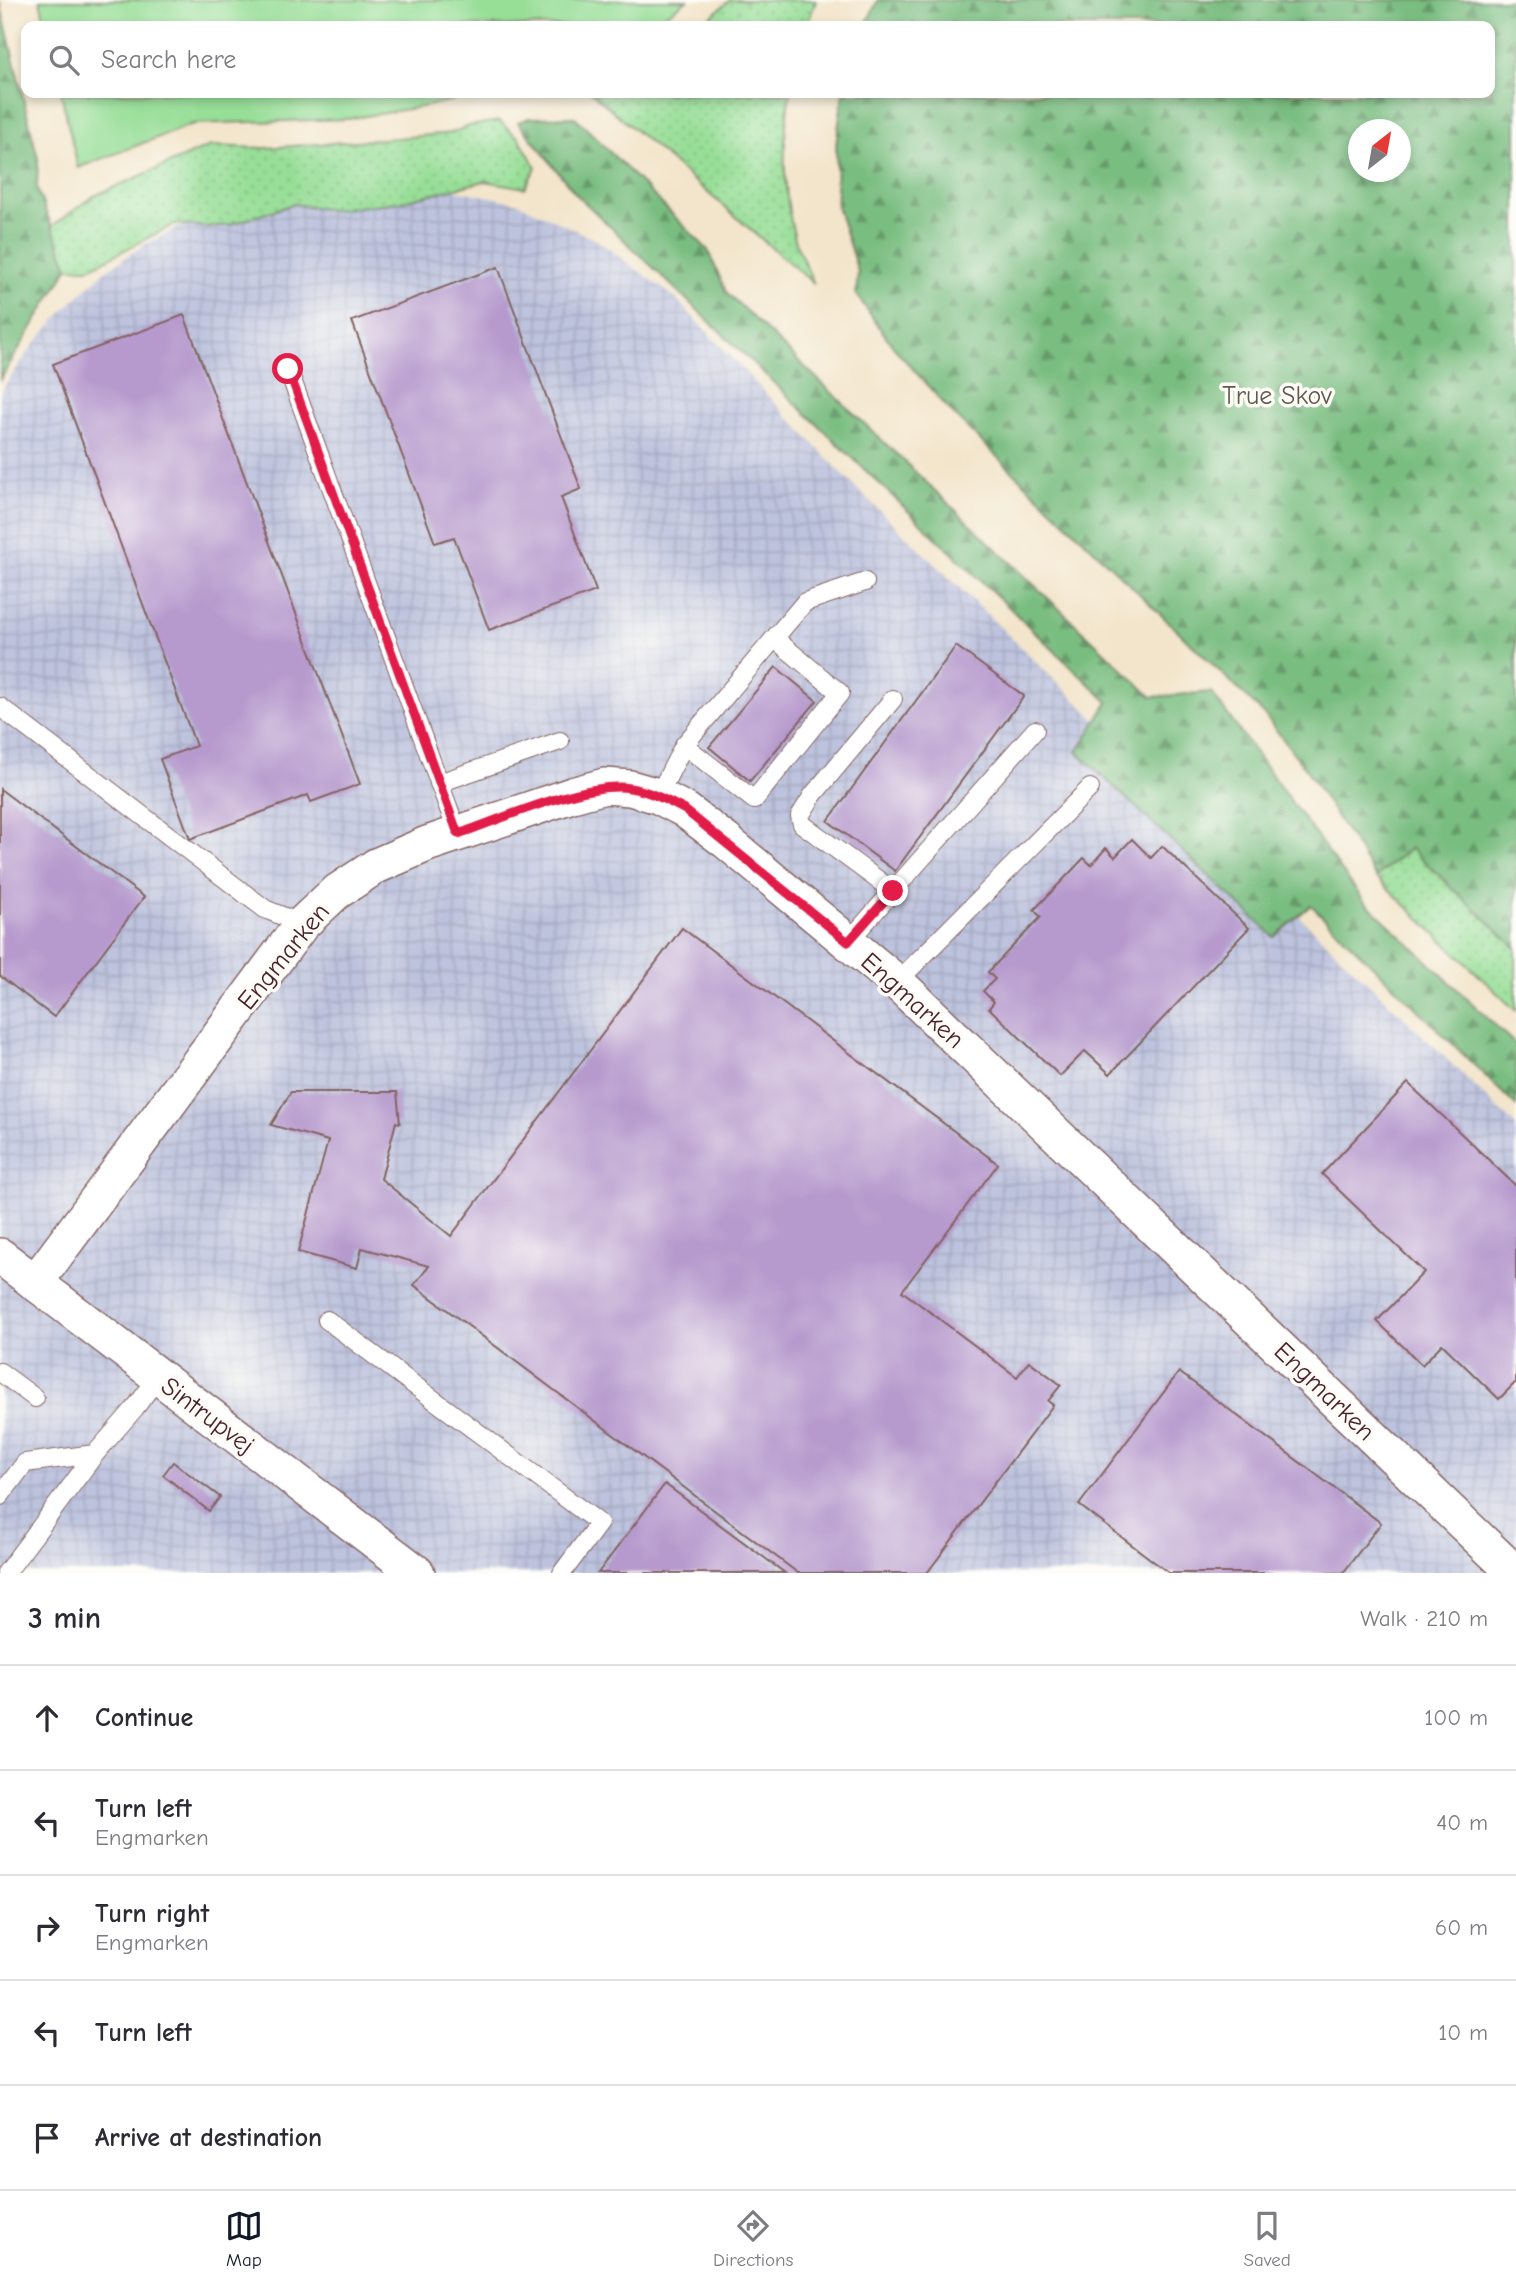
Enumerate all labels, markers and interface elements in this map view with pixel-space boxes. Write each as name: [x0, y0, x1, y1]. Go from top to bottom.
search box: [21, 21, 1495, 98]
icon: search: [45, 41, 83, 79]
text: Search here: [101, 45, 236, 75]
north arrow: [1348, 119, 1411, 182]
route start: [272, 353, 303, 384]
park label: True Skov: [1222, 381, 1332, 411]
route end: [877, 875, 908, 906]
street label: Engmarken: [232, 897, 336, 1016]
street label: Engmarken: [855, 947, 970, 1055]
street label: Engmarken: [1268, 1336, 1381, 1447]
street label: Sintrupvej: [155, 1371, 260, 1460]
text: 3 min: [28, 1601, 101, 1636]
text: Walk · 210 m: [1360, 1605, 1488, 1632]
icon: ahead: [28, 1699, 66, 1737]
text: Continue: [95, 1703, 193, 1733]
text: 100 m: [1424, 1704, 1488, 1731]
text: Turn left: [95, 1794, 192, 1824]
icon: left: [28, 1804, 66, 1842]
text: 40 m: [1436, 1809, 1488, 1836]
text: Engmarken: [95, 1824, 209, 1851]
text: Turn right: [95, 1899, 209, 1929]
icon: right: [28, 1909, 66, 1947]
text: 60 m: [1435, 1914, 1488, 1941]
text: Engmarken: [95, 1929, 209, 1956]
icon: left: [28, 2014, 66, 2052]
text: Turn left: [95, 2018, 192, 2048]
text: 10 m: [1438, 2019, 1488, 2046]
icon: arrive: [28, 2119, 66, 2157]
text: Arrive at destination: [95, 2123, 322, 2153]
tab: Map: [225, 2207, 263, 2271]
tab: Directions: [713, 2207, 793, 2271]
tab: Saved: [1244, 2207, 1291, 2271]

